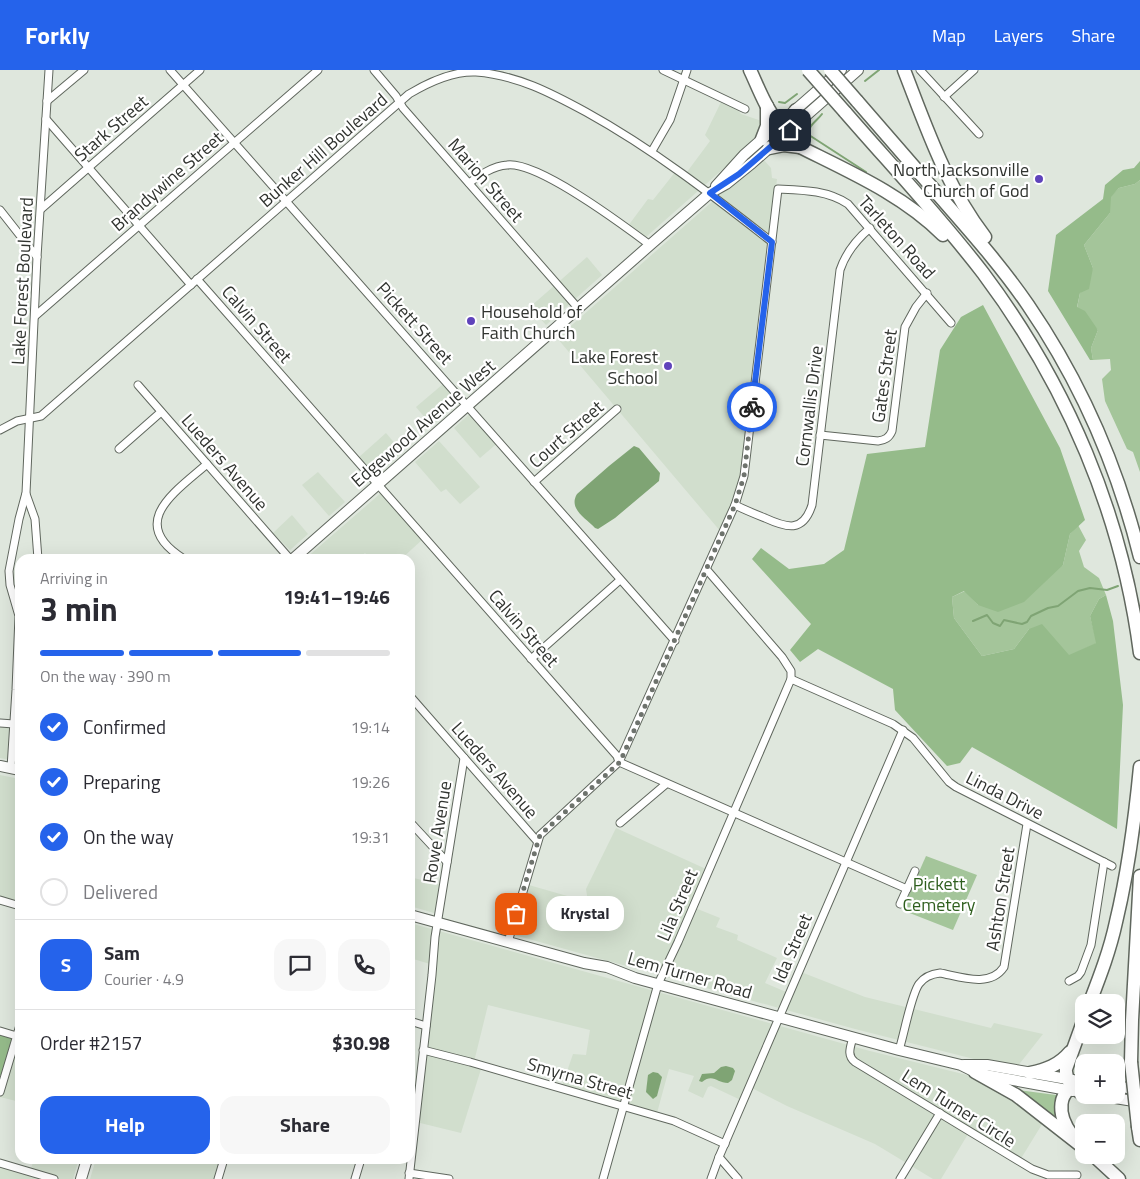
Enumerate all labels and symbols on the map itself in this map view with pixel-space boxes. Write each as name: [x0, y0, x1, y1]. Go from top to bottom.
street label: Bunker Hill Boulevard: [253, 86, 393, 214]
street label: Stark Street: [68, 88, 154, 168]
pin: [769, 109, 811, 151]
street label: Brandywine Street: [105, 124, 230, 237]
street label: Marion Street: [442, 132, 531, 229]
place label: North Jacksonville Church of God: [893, 156, 1029, 204]
marker: North Jacksonville Church of God: [1033, 173, 1045, 185]
street label: Tarleton Road: [852, 189, 942, 285]
street label: Lake Forest Boulevard: [4, 196, 40, 366]
street label: Pickett Street: [371, 276, 460, 371]
street label: Calvin Street: [215, 279, 299, 369]
place label: Household of Faith Church: [481, 298, 582, 346]
marker: Household of Faith Church: [465, 315, 477, 327]
street label: Gates Street: [864, 327, 904, 425]
place label: Lake Forest School: [570, 343, 659, 391]
street label: Cornwallis Drive: [788, 344, 830, 468]
street label: Edgewood Avenue West: [345, 352, 502, 493]
marker: Lake Forest School: [662, 360, 674, 372]
courier: [727, 382, 777, 432]
street label: Court Street: [523, 393, 610, 474]
street label: Lueders Avenue: [175, 408, 275, 516]
street label: Calvin Street: [482, 583, 566, 673]
street label: Lueders Avenue: [445, 716, 545, 824]
street label: Linda Drive: [961, 764, 1049, 826]
street label: Rowe Avenue: [416, 779, 458, 885]
street label: Ashton Street: [978, 845, 1022, 953]
street label: Lila Street: [650, 864, 705, 945]
park label: Pickett Cemetery: [902, 870, 976, 918]
pin: [495, 893, 537, 935]
callout: Krystal: [546, 896, 624, 932]
street label: Ida Street: [765, 908, 819, 987]
street label: Lem Turner Road: [625, 944, 755, 1006]
street label: Smyrna Street: [524, 1050, 637, 1106]
street label: Lem Turner Circle: [897, 1062, 1021, 1154]

